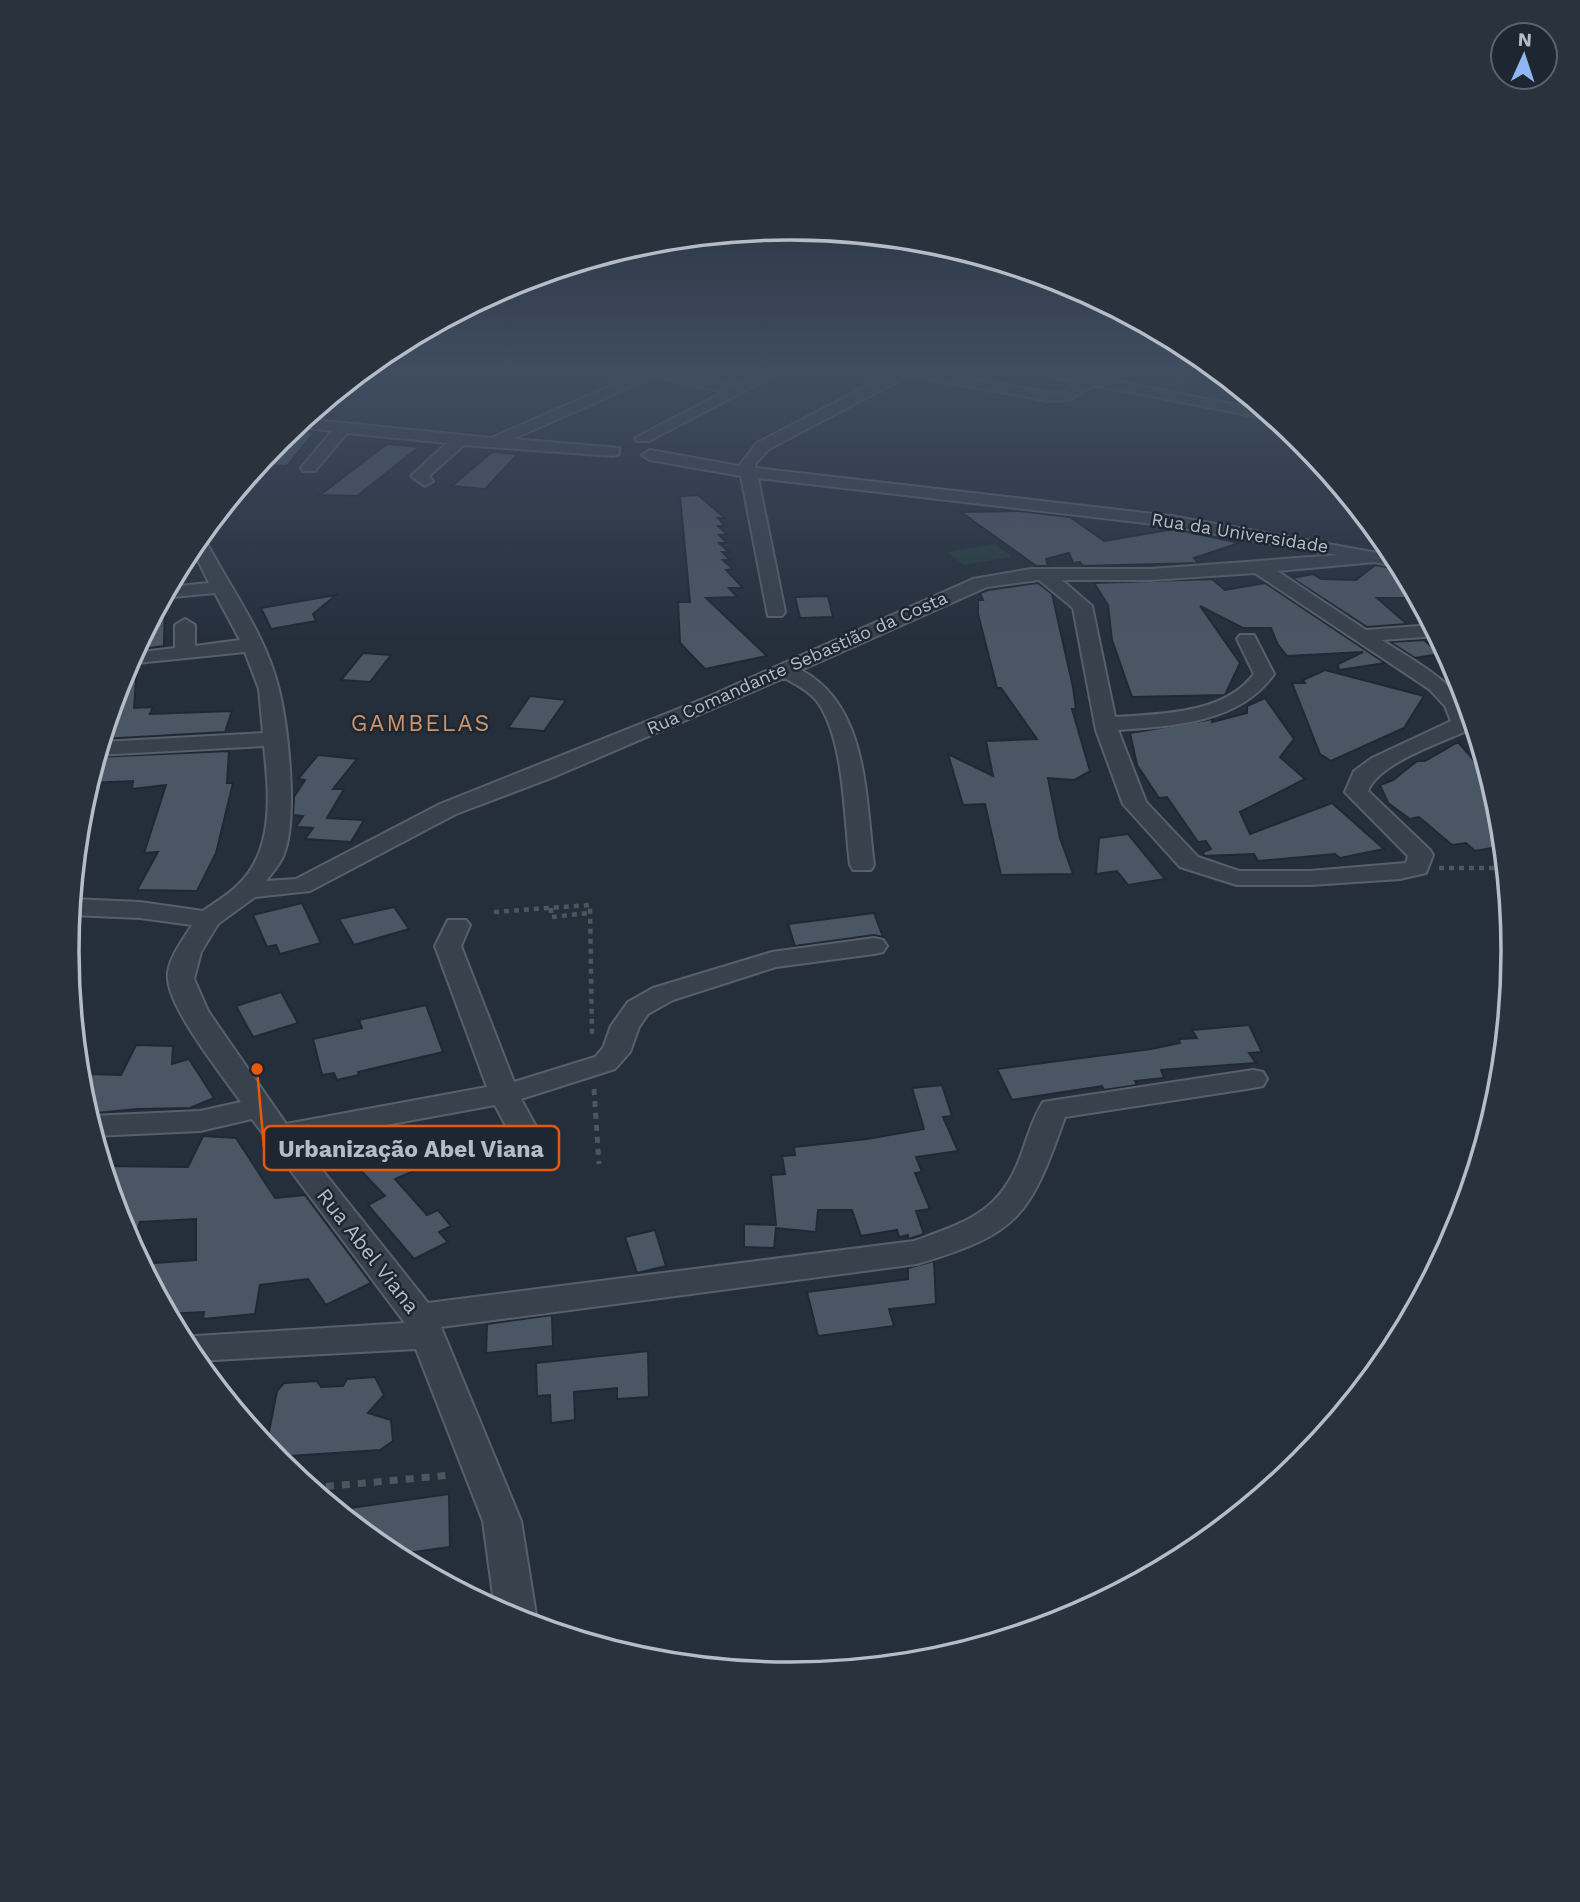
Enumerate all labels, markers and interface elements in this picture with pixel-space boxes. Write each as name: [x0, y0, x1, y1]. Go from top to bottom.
north arrow: [1489, 21, 1559, 91]
text: N: [1517, 28, 1533, 51]
street label: Rua da Universidade: [1150, 508, 1330, 557]
street label: Rua Comandante Sebastião da Costa: [643, 586, 950, 739]
district label: GAMBELAS: [351, 710, 491, 737]
callout: Urbanização Abel Viana: [264, 1126, 559, 1170]
text: Urbanização Abel Viana: [278, 1136, 545, 1163]
street label: Rua Abel Viana: [312, 1183, 425, 1318]

